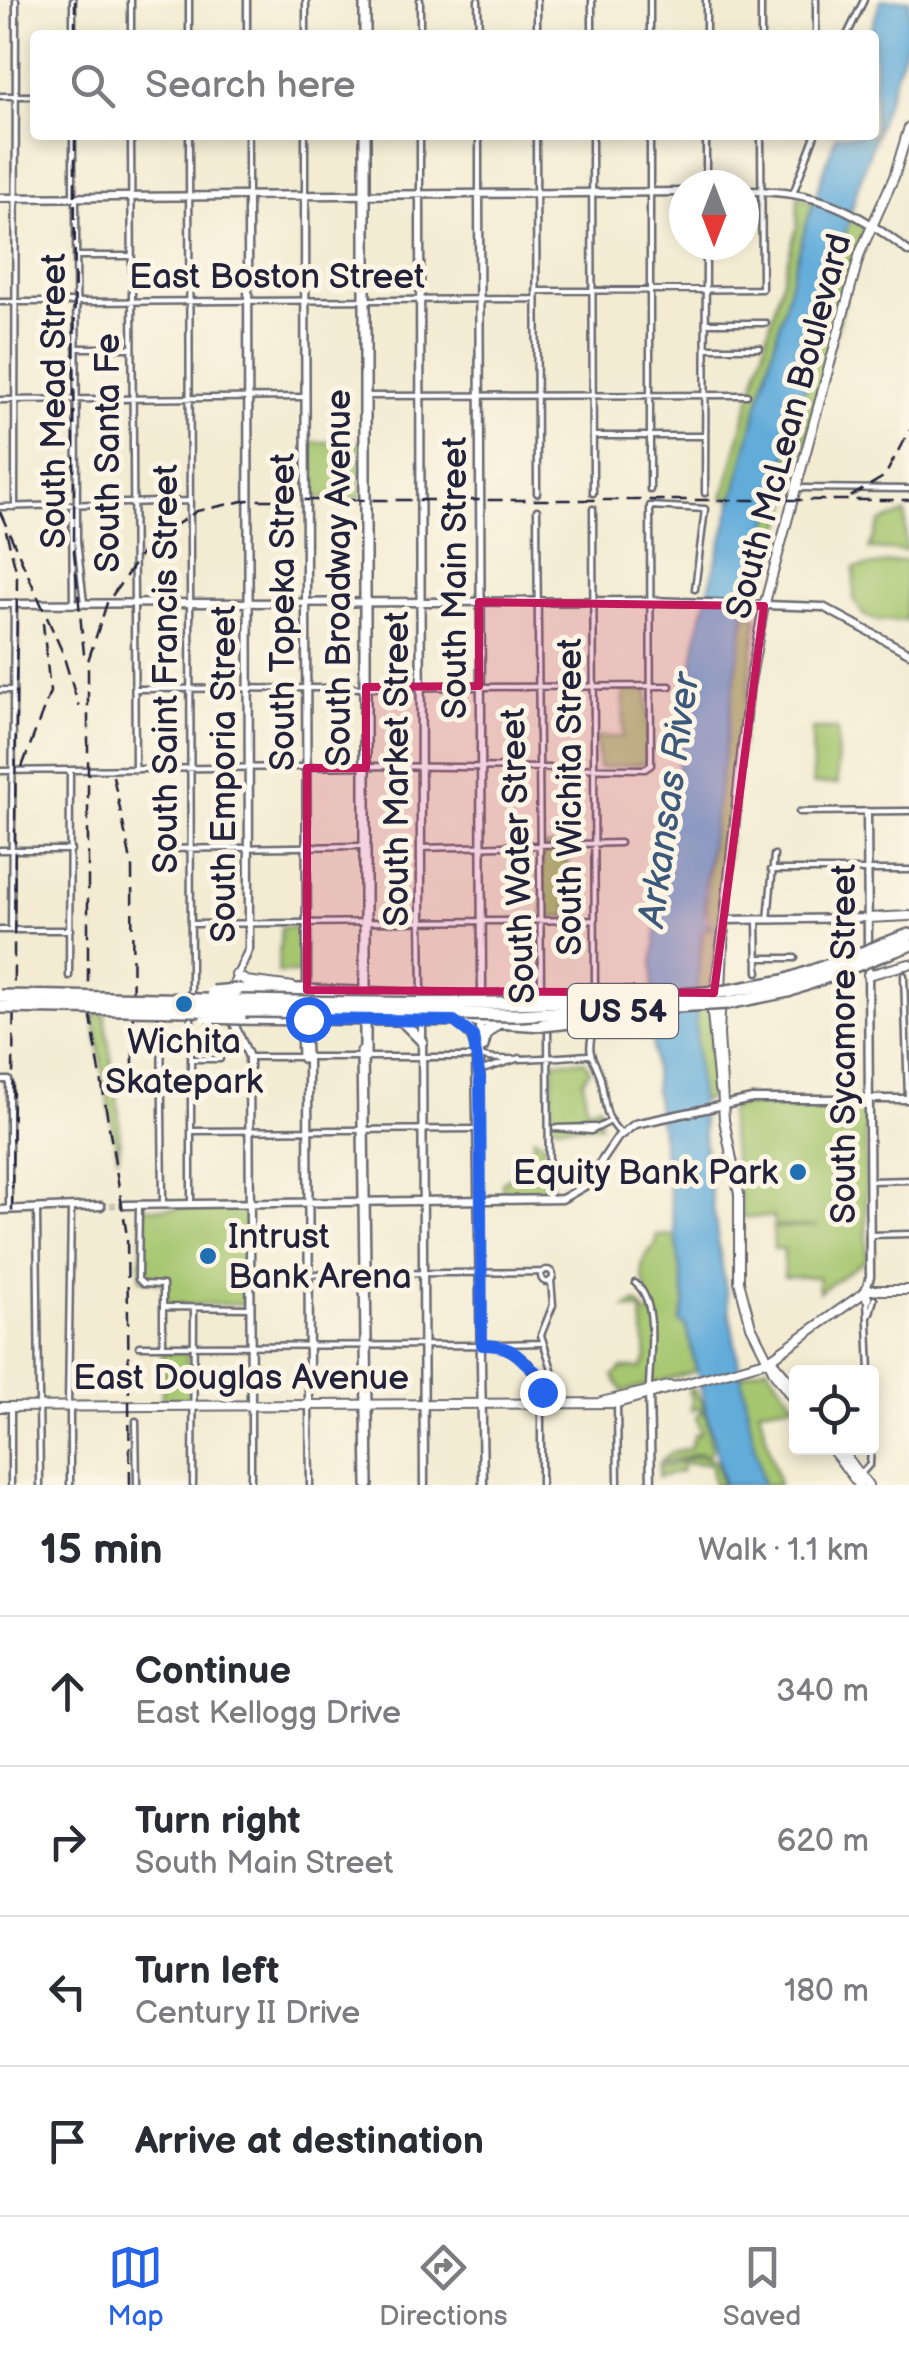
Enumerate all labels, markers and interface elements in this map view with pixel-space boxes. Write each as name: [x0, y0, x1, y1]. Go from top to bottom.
search box: [30, 30, 879, 140]
icon: search: [65, 58, 120, 113]
text: Search here: [145, 63, 356, 108]
north arrow: [669, 170, 759, 260]
street label: South McLean Boulevard: [717, 229, 862, 624]
street label: South Mead Street: [33, 253, 76, 549]
street label: East Boston Street: [129, 256, 425, 299]
street label: South Santa Fe: [87, 333, 130, 573]
street label: South Broadway Avenue: [318, 389, 361, 767]
street label: South Main Street: [434, 436, 477, 719]
street label: South Topeka Street: [262, 453, 305, 771]
street label: South Saint Francis Street: [145, 464, 188, 874]
street label: South Emporia Street: [203, 605, 246, 943]
street label: South Market Street: [376, 611, 419, 927]
street label: South Wichita Street: [549, 638, 592, 956]
water label: Arkansas River: [629, 668, 710, 932]
street label: South Water Street: [492, 707, 545, 1005]
street label: South Sycamore Street: [823, 864, 866, 1224]
road number: US 54: [568, 984, 678, 1038]
marker: Wichita Skatepark: [173, 993, 195, 1015]
route start: [286, 997, 332, 1043]
place label: Wichita Skatepark: [105, 1021, 264, 1104]
place label: Equity Bank Park: [513, 1152, 779, 1195]
marker: Equity Bank Park: [787, 1161, 809, 1183]
place label: Intrust Bank Arena: [228, 1216, 412, 1299]
marker: Intrust Bank Arena: [197, 1245, 219, 1267]
street label: East Douglas Avenue: [73, 1357, 409, 1400]
map controls: [789, 1365, 879, 1455]
button: locate: [789, 1365, 879, 1455]
route end: [520, 1370, 566, 1416]
text: 15 min: [40, 1525, 163, 1576]
text: Walk · 1.1 km: [698, 1531, 869, 1570]
text: Continue: [135, 1649, 291, 1694]
icon: ahead: [40, 1664, 95, 1719]
text: 340 m: [776, 1672, 869, 1711]
text: East Kellogg Drive: [135, 1694, 401, 1733]
text: Turn right: [135, 1799, 300, 1844]
icon: right: [40, 1814, 95, 1869]
text: 620 m: [777, 1822, 869, 1861]
text: South Main Street: [135, 1844, 393, 1883]
text: Turn left: [135, 1949, 279, 1994]
icon: left: [40, 1964, 95, 2019]
text: 180 m: [784, 1972, 869, 2011]
text: Century II Drive: [135, 1994, 360, 2033]
icon: arrive: [40, 2114, 95, 2169]
text: Arrive at destination: [135, 2119, 484, 2164]
tab: Map: [108, 2240, 164, 2333]
tab: Directions: [379, 2240, 508, 2333]
tab: Saved: [723, 2240, 801, 2333]

